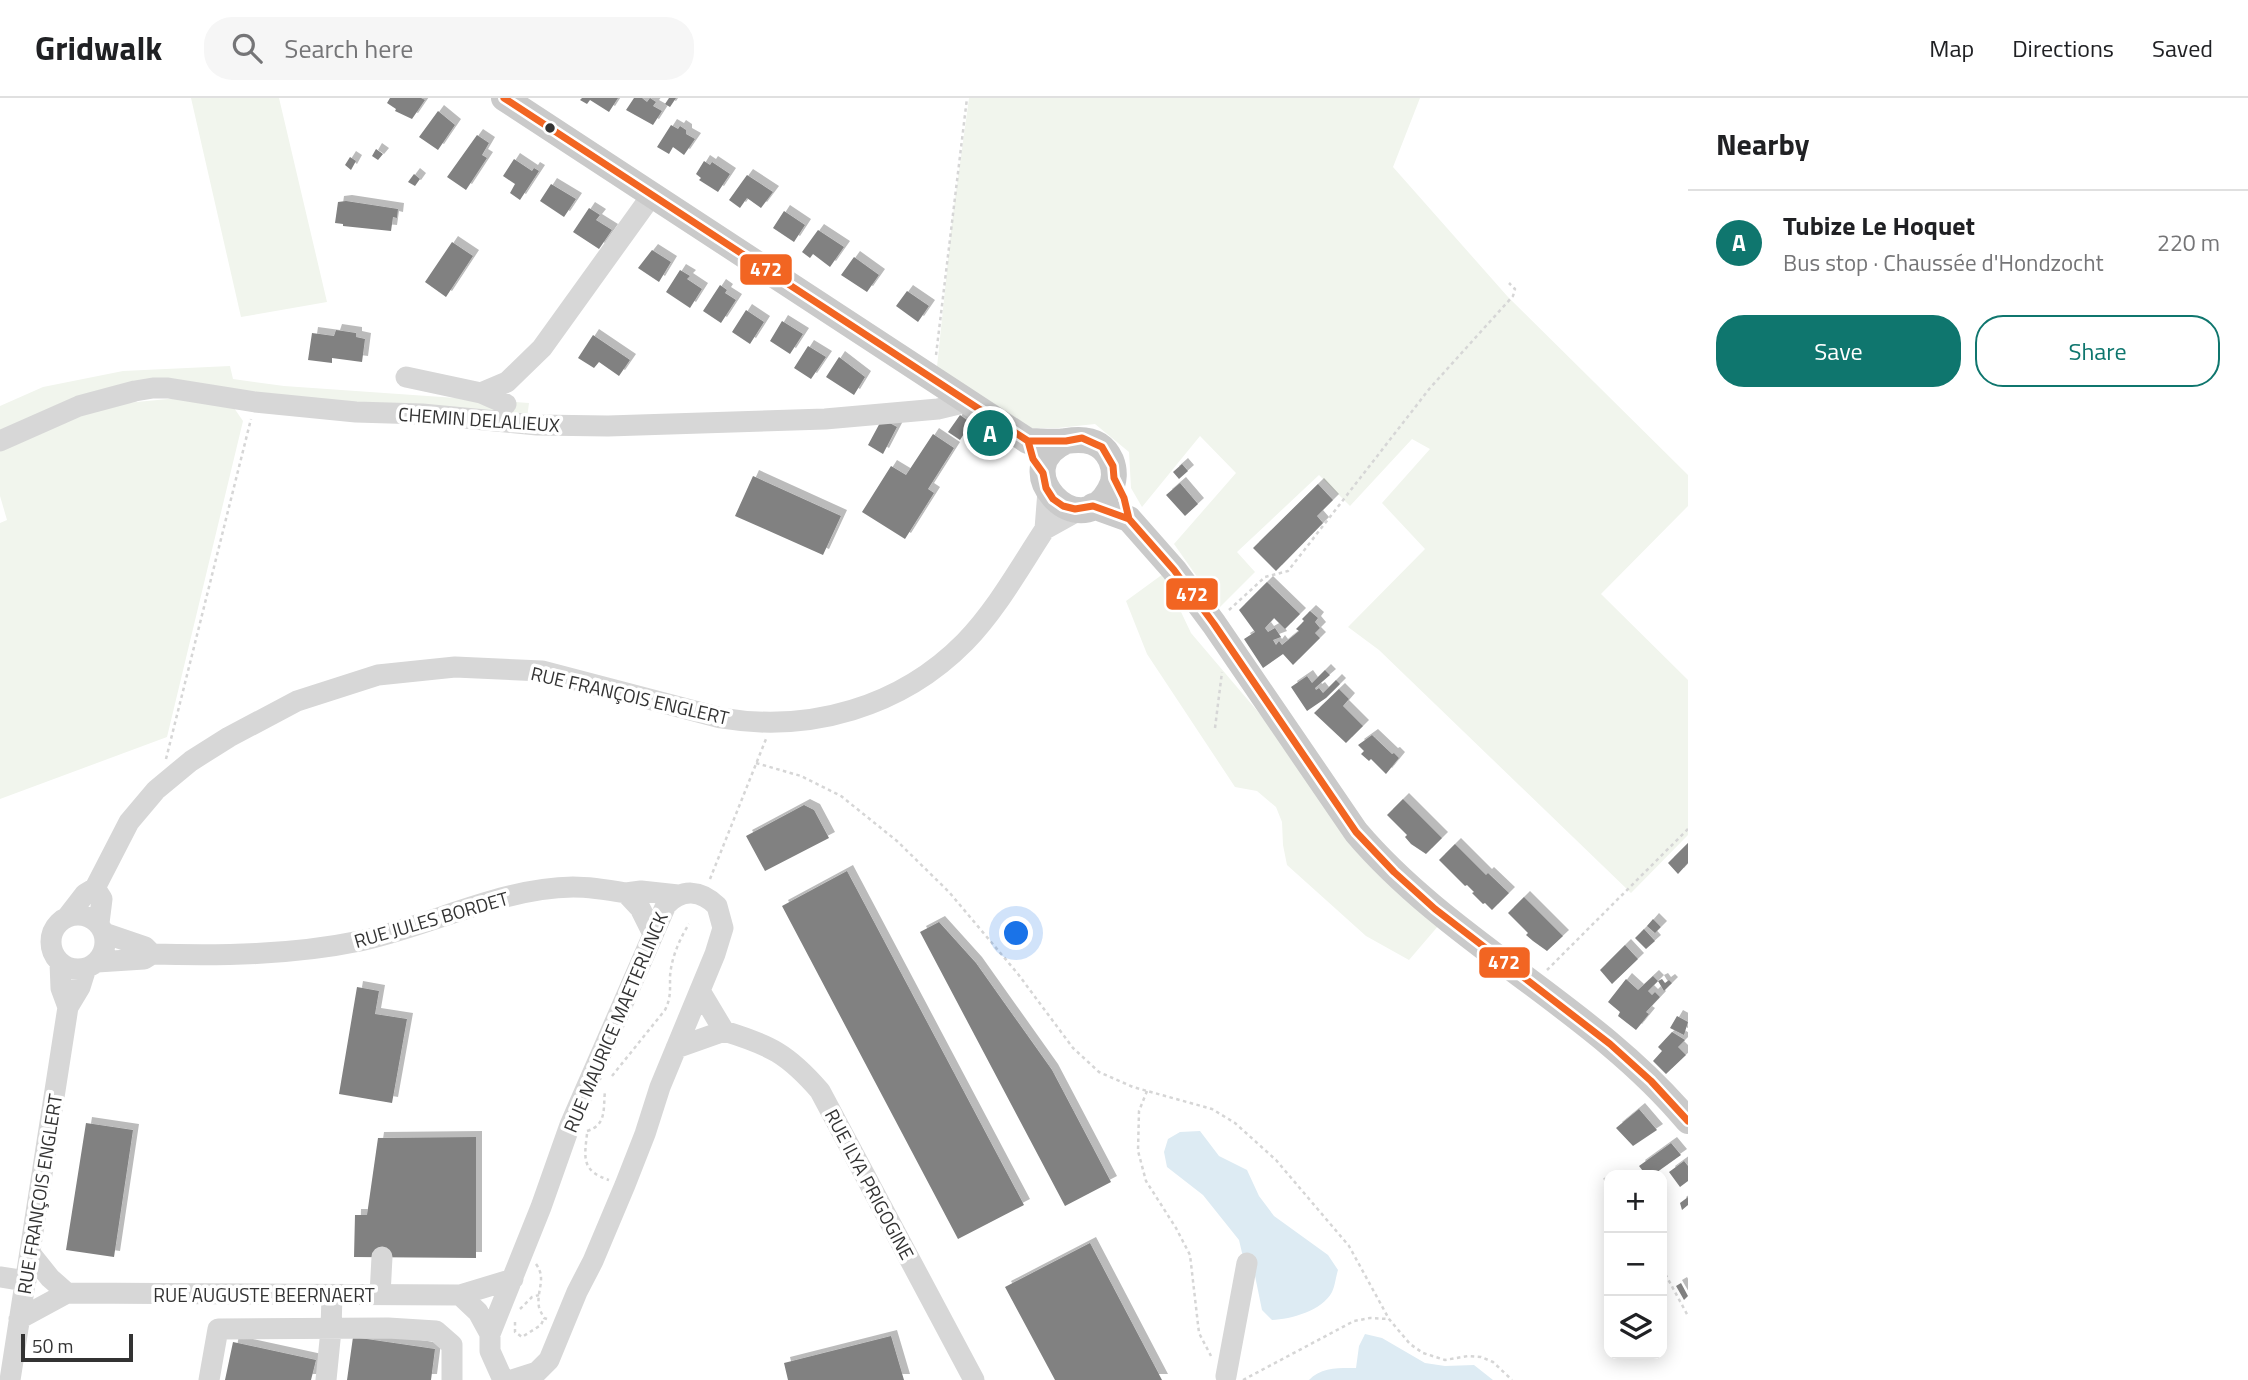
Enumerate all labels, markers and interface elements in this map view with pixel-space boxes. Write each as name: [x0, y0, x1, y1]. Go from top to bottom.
search box: [204, 17, 694, 80]
text: Gridwalk: [35, 23, 162, 73]
icon: search: [228, 29, 266, 67]
text: Search here: [284, 29, 413, 68]
text: Map: [1929, 30, 1974, 66]
text: Directions: [2012, 30, 2114, 66]
text: Saved: [2152, 30, 2213, 66]
unlabelled marker: [543, 121, 557, 135]
text: Nearby: [1716, 121, 1809, 167]
text: Tubize Le Hoquet: [1783, 206, 1975, 245]
text: A: [1732, 225, 1746, 260]
text: 220 m: [2157, 225, 2220, 260]
text: Bus stop · Chaussée d'Hondzocht: [1783, 245, 2104, 280]
line badge: 472: [739, 253, 793, 286]
text: 472: [750, 254, 782, 283]
button: Save: [1716, 315, 1961, 387]
button: Share: [1975, 315, 2220, 387]
street label: CHEMIN DELALIEUX: [397, 399, 561, 439]
pin: A: [967, 407, 1013, 459]
line badge: 472: [1165, 577, 1219, 611]
text: 472: [1176, 579, 1208, 608]
street label: RUE FRANÇOIS ENGLERT: [528, 658, 732, 732]
street label: RUE JULES BORDET: [351, 883, 511, 955]
street label: RUE MAURICE MAETERLINCK: [555, 907, 675, 1137]
your location: [999, 916, 1033, 950]
line badge: 472: [1478, 946, 1531, 979]
text: 472: [1488, 947, 1520, 976]
street label: RUE FRANÇOIS ENGLERT: [9, 1092, 69, 1296]
street label: RUE ILYA PRIGOGINE: [818, 1103, 922, 1265]
map controls: [1604, 1170, 1667, 1359]
button: +: [1604, 1170, 1667, 1233]
button: −: [1604, 1233, 1667, 1296]
street label: RUE AUGUSTE BEERNAERT: [153, 1280, 375, 1309]
button: layers: [1604, 1296, 1667, 1359]
scale bar: [21, 1331, 133, 1363]
text: 50 m: [32, 1331, 73, 1360]

